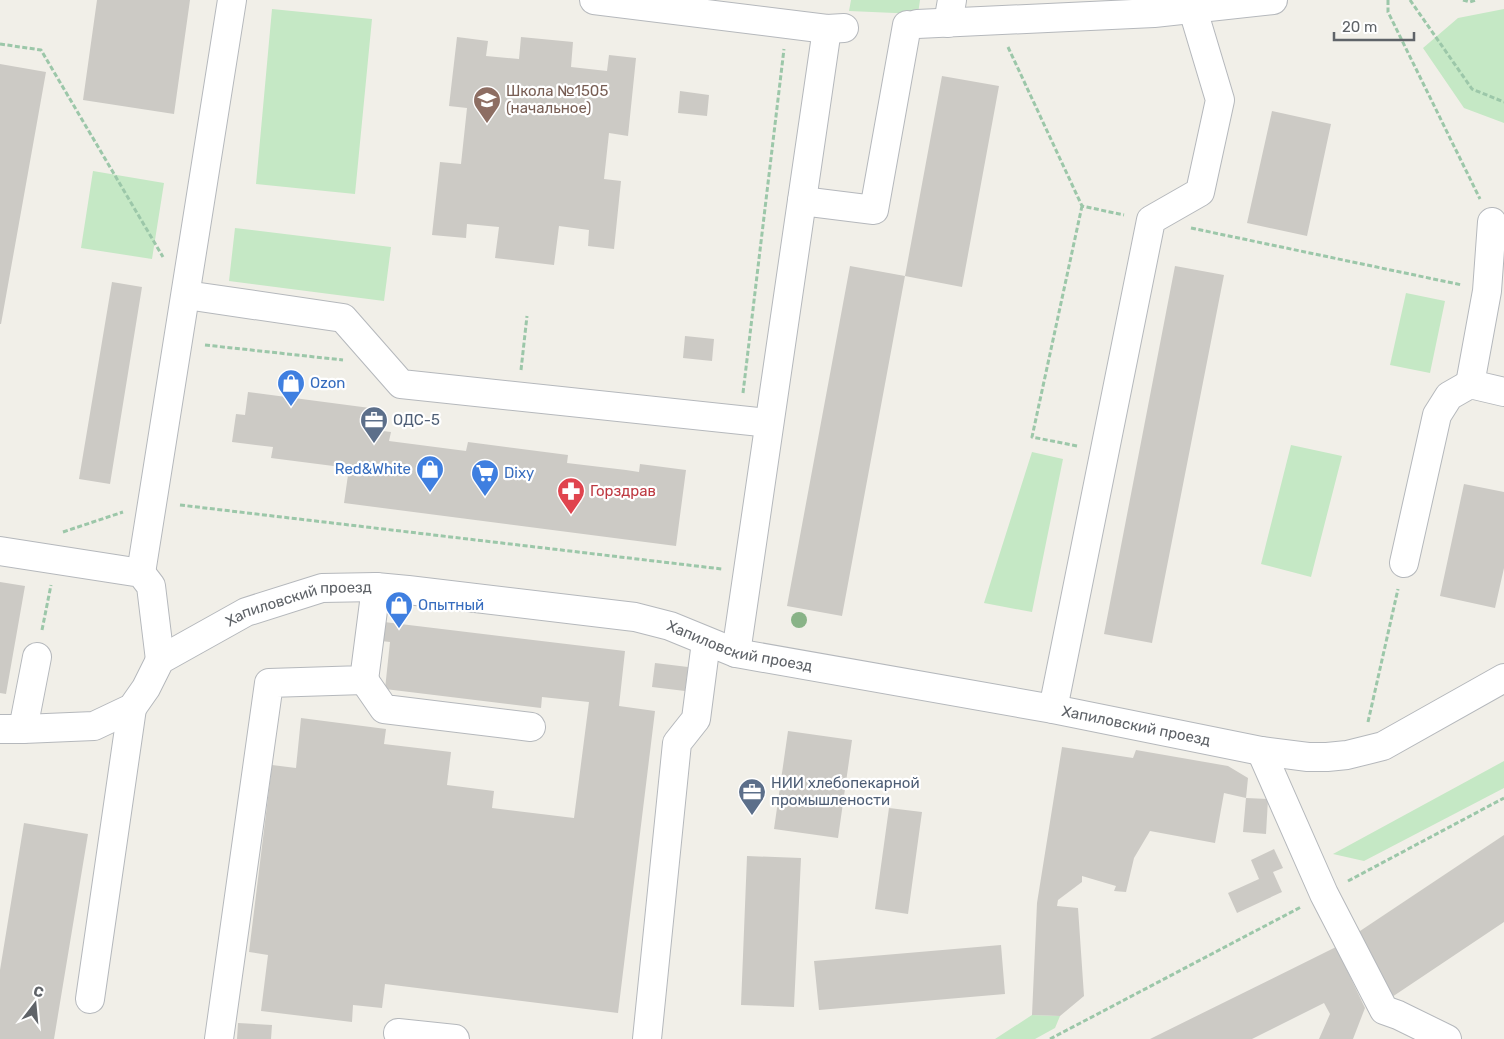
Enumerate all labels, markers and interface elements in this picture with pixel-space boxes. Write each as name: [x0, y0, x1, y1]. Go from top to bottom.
scale bar: [1334, 10, 1414, 42]
text: 20 m: [1342, 18, 1377, 36]
place label: Школа №1505 (начальное): [506, 82, 608, 117]
school or university icon: Школа №1505 (начальное): [472, 85, 502, 124]
shop icon: Ozon: [276, 368, 306, 407]
place label: Ozon: [310, 374, 345, 392]
office icon: ОДС-5: [359, 405, 389, 444]
place label: ОДС-5: [393, 411, 440, 429]
shop icon: Red&White: [415, 454, 445, 493]
supermarket icon: Dixy: [470, 458, 500, 497]
place label: Red&White: [335, 460, 411, 478]
place label: Dixy: [504, 464, 534, 482]
pharmacy icon: Горздрав: [556, 476, 586, 515]
place label: Горздрав: [590, 482, 656, 500]
street label: Хапиловский проезд: [222, 578, 372, 631]
shop icon: Опытный: [384, 590, 414, 629]
place label: Опытный: [418, 596, 484, 614]
street label: Хапиловский проезд: [664, 617, 814, 675]
street label: Хапиловский проезд: [1060, 702, 1212, 750]
place label: НИИ хлебопекарной промышлености: [771, 774, 920, 809]
office icon: НИИ хлебопекарной промышлености: [737, 777, 767, 816]
north arrow: [10, 979, 60, 1029]
text: С: [31, 982, 46, 1002]

